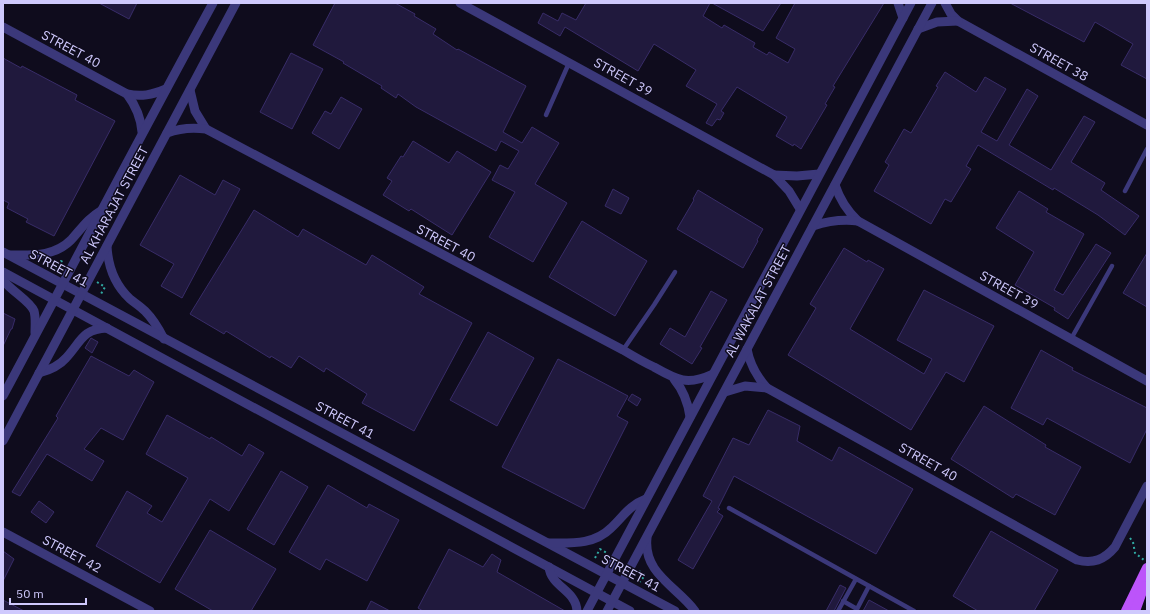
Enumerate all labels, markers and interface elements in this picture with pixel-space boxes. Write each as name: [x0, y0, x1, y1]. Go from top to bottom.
street label: STREET 40: [39, 26, 104, 72]
street label: STREET 38: [1027, 39, 1091, 85]
street label: STREET 39: [591, 54, 655, 100]
street label: AL KHARAJAT STREET: [76, 143, 152, 267]
street label: STREET 40: [414, 220, 479, 266]
street label: AL WAKALAT STREET: [721, 241, 795, 360]
street label: STREET 41: [27, 245, 92, 291]
street label: STREET 39: [977, 267, 1041, 313]
street label: STREET 41: [313, 397, 378, 443]
street label: STREET 40: [896, 439, 960, 485]
street label: STREET 42: [40, 531, 104, 577]
street label: STREET 41: [599, 550, 664, 596]
scale bar: [10, 580, 86, 606]
text: 50 m: [16, 586, 44, 601]

